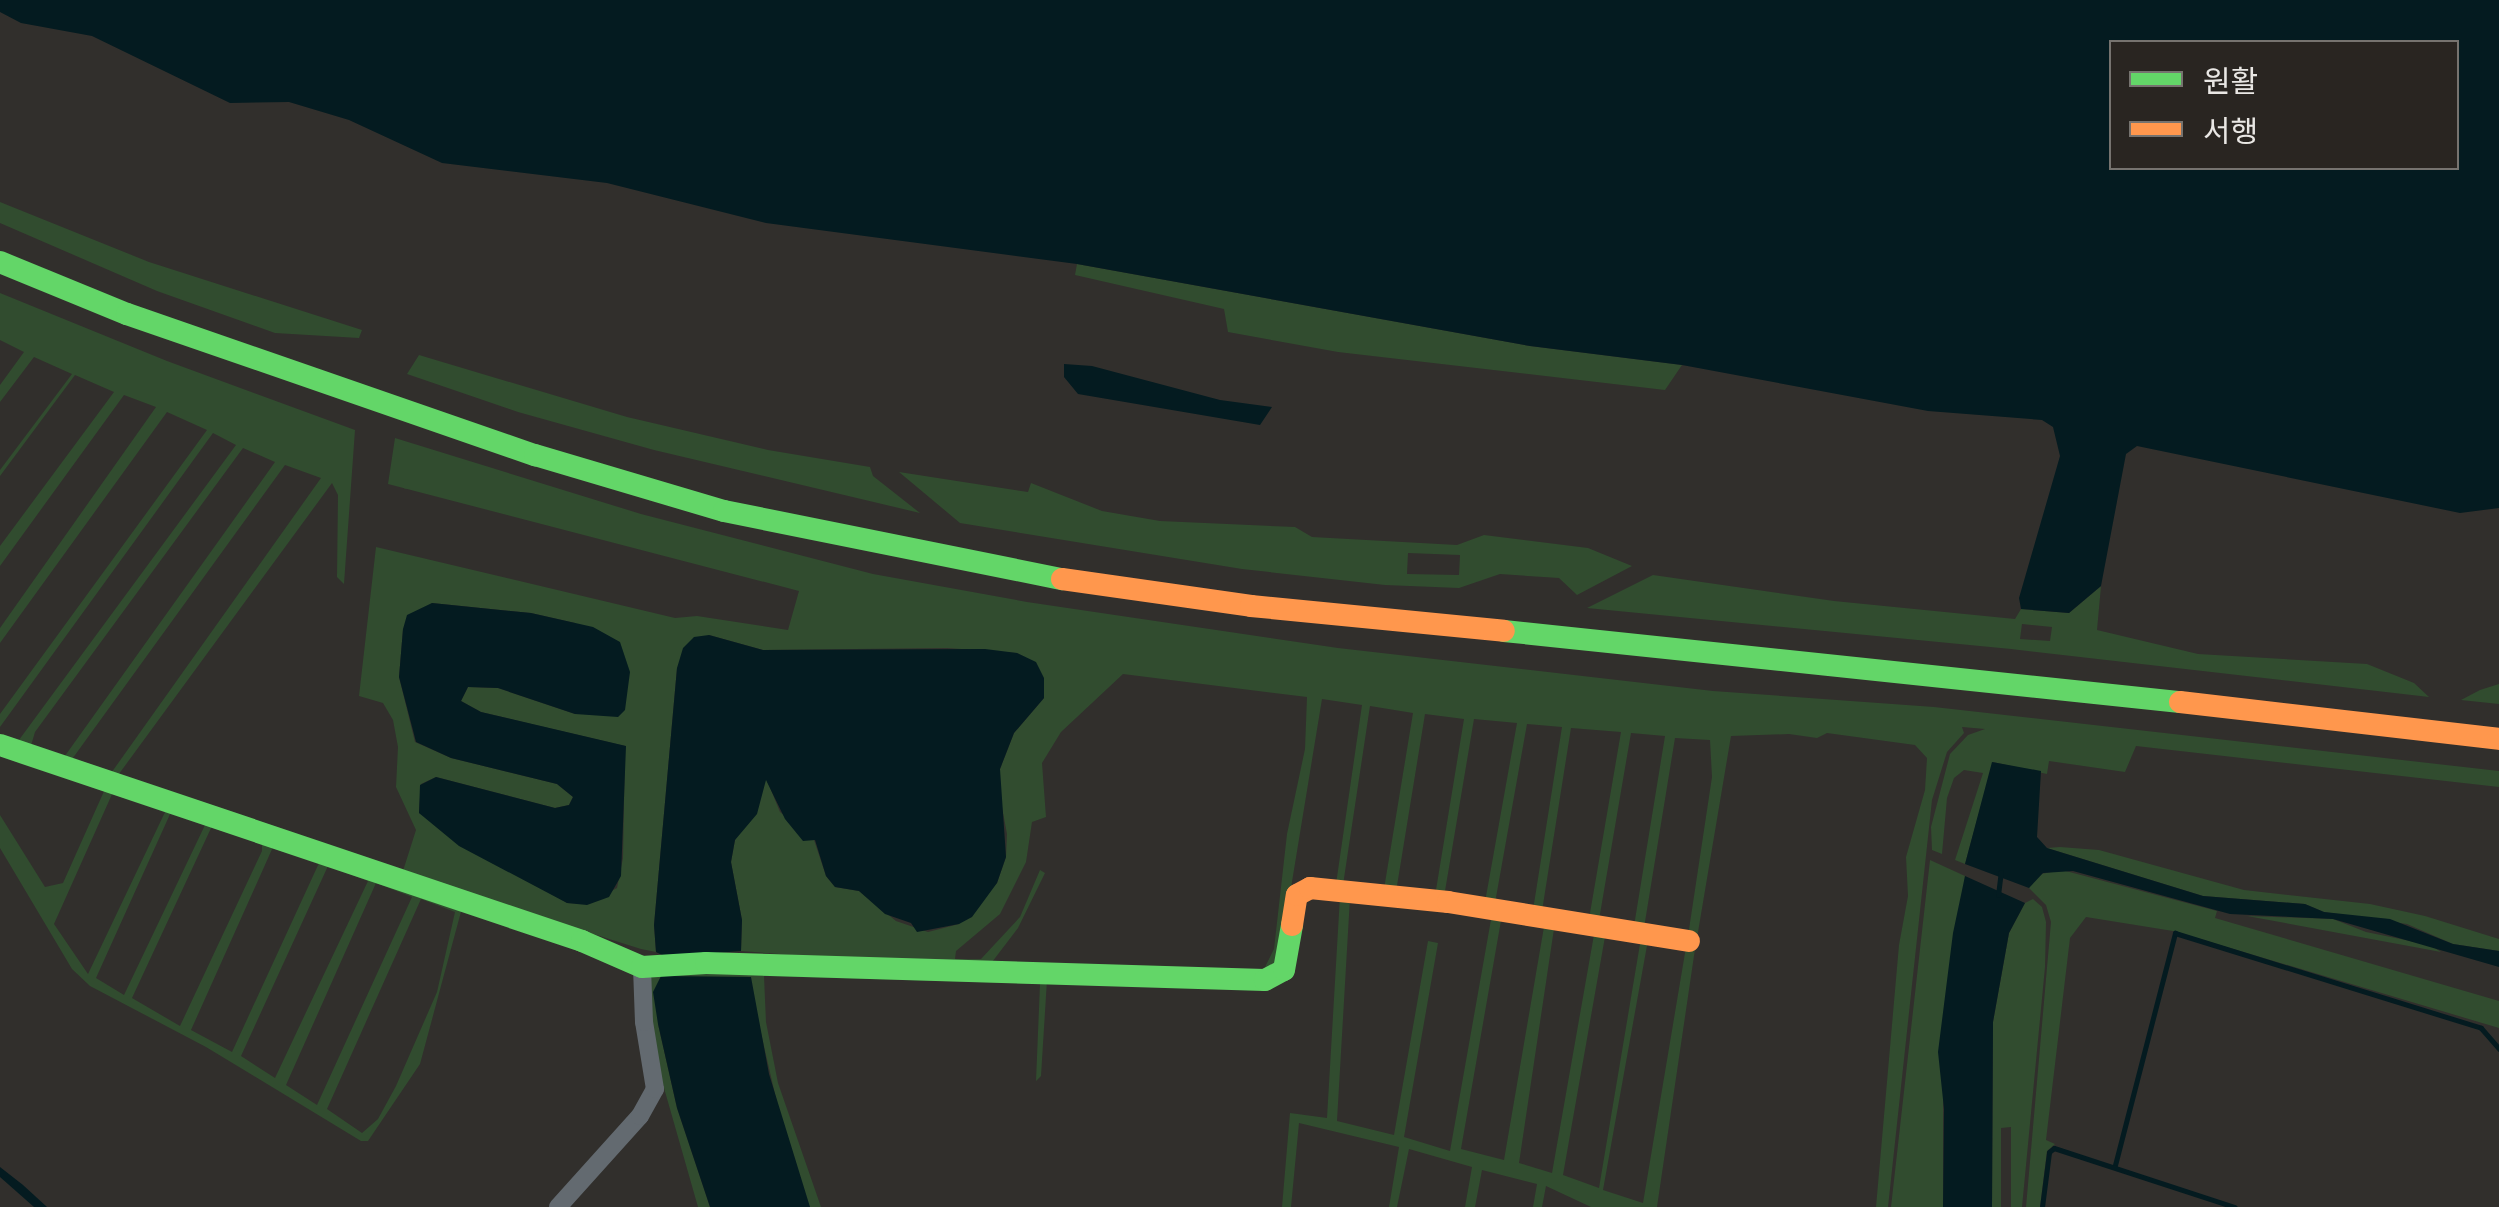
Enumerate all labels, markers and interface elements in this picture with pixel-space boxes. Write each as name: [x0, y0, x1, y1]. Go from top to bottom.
legend: [2109, 40, 2459, 170]
text: 원활: [2203, 62, 2258, 98]
text: 서행: [2203, 112, 2258, 148]

